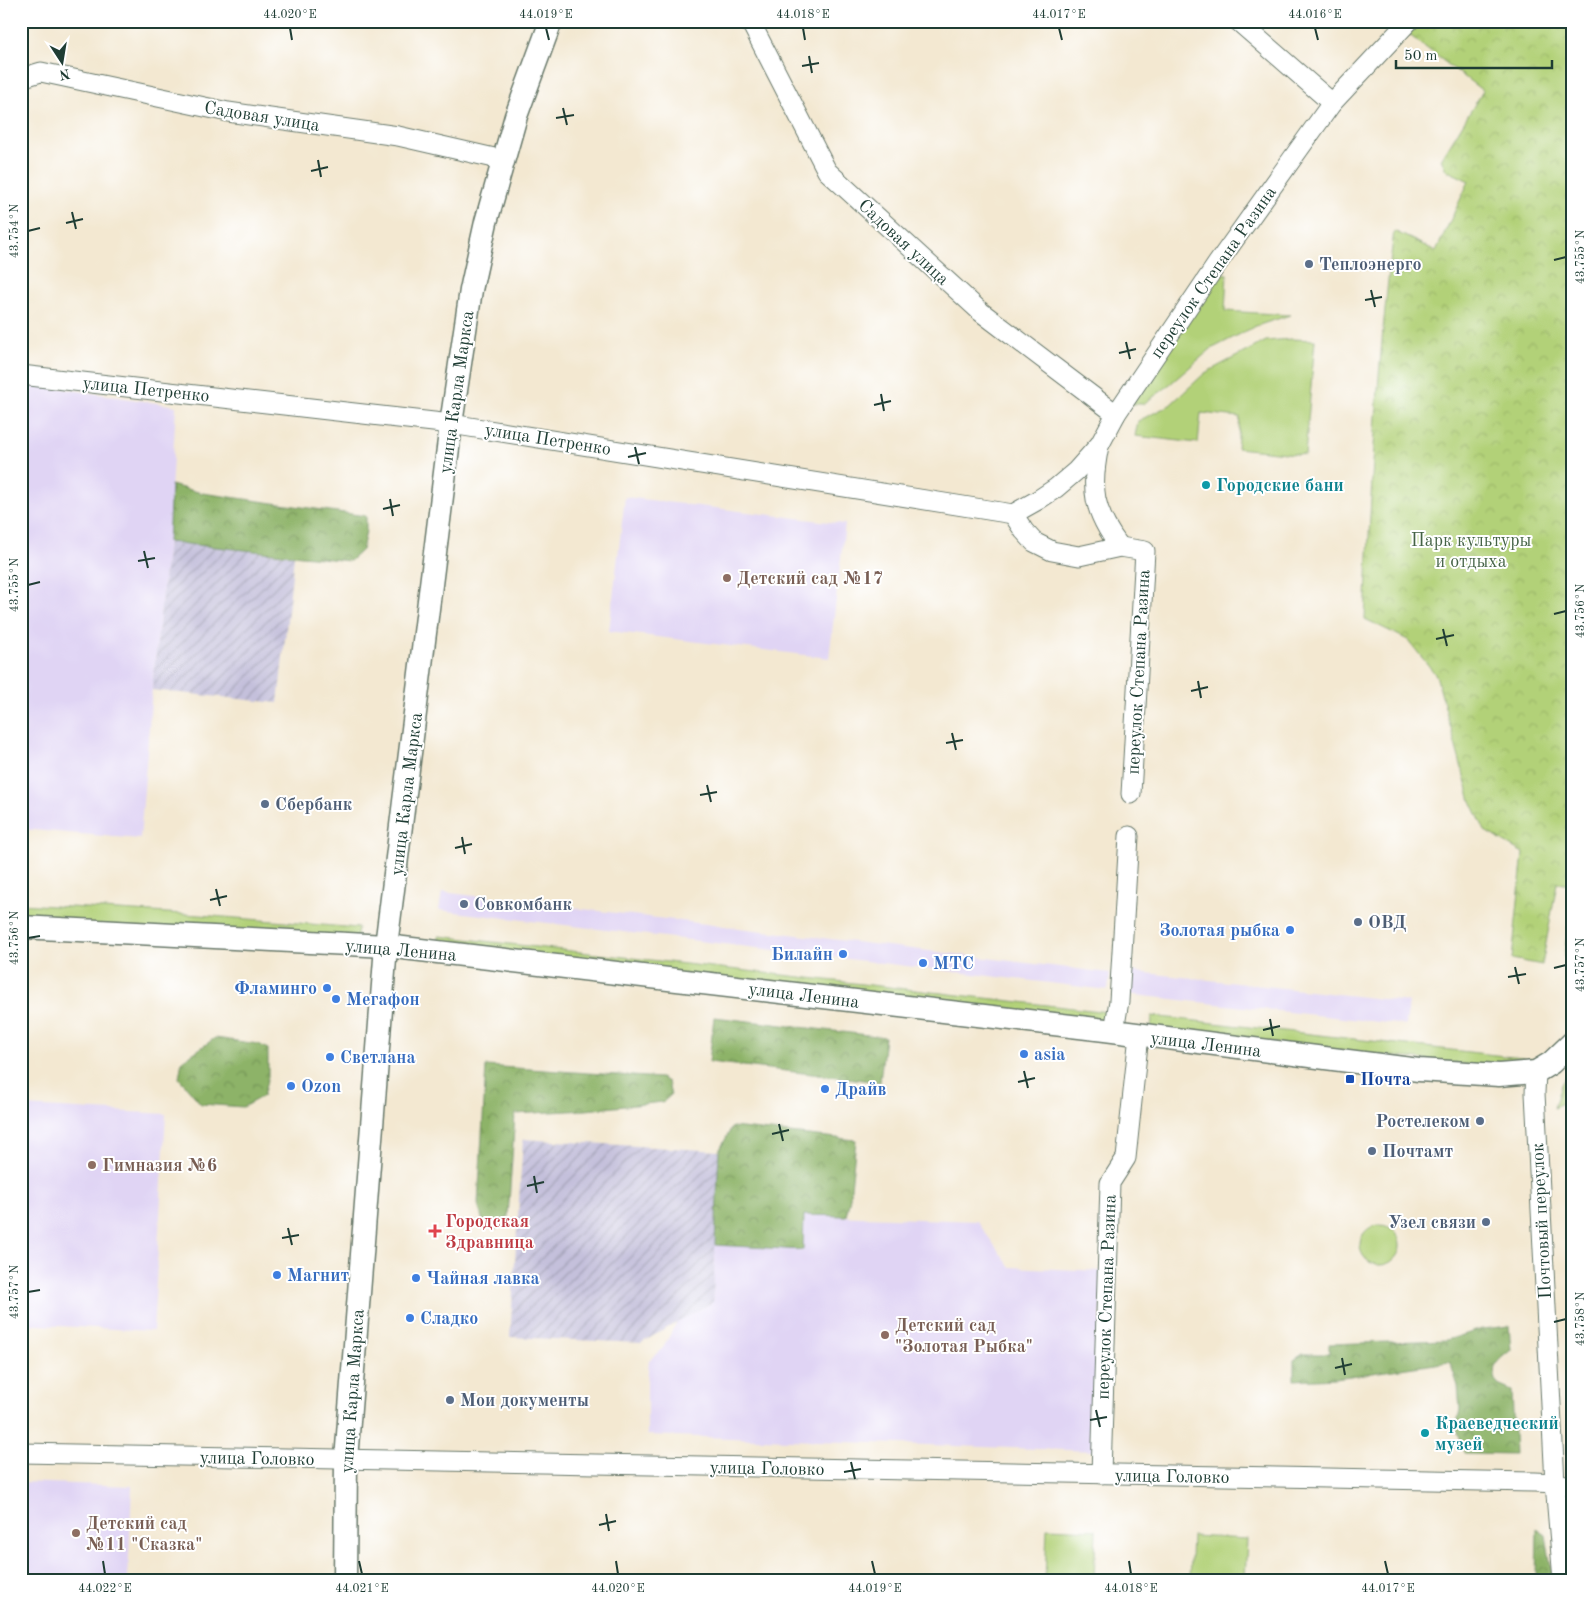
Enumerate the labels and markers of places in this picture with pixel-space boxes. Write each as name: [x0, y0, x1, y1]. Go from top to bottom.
place label: Теплоэнерго: [1319, 256, 1422, 274]
marker: Теплоэнерго: [1303, 258, 1315, 270]
place label: Городские бани: [1216, 477, 1344, 495]
marker: Городские бани: [1200, 479, 1212, 491]
place label: Детский сад №17: [737, 570, 883, 588]
marker: Детский сад №17: [721, 572, 733, 584]
place label: Сбербанк: [275, 796, 353, 814]
marker: Сбербанк: [259, 798, 271, 810]
place label: Совкомбанк: [474, 896, 573, 914]
marker: Совкомбанк: [458, 898, 470, 910]
place label: ОВД: [1368, 914, 1406, 932]
marker: ОВД: [1352, 916, 1364, 928]
place label: Золотая рыбка: [1159, 922, 1280, 940]
marker: Золотая рыбка: [1284, 924, 1296, 936]
place label: Билайн: [771, 946, 833, 964]
marker: Билайн: [837, 948, 849, 960]
place label: МТС: [933, 955, 974, 973]
marker: МТС: [917, 957, 929, 969]
place label: Фламинго: [234, 980, 317, 998]
marker: Фламинго: [321, 982, 333, 994]
place label: Мегафон: [346, 991, 420, 1010]
marker: Мегафон: [330, 993, 342, 1005]
place label: asia: [1034, 1046, 1065, 1064]
marker: asia: [1018, 1048, 1030, 1060]
place label: Светлана: [340, 1049, 416, 1067]
marker: Светлана: [324, 1051, 336, 1063]
place label: Почта: [1360, 1071, 1411, 1089]
marker: Почта: [1344, 1073, 1356, 1085]
place label: Ozon: [301, 1078, 341, 1096]
marker: Ozon: [285, 1080, 297, 1092]
place label: Драйв: [835, 1081, 887, 1099]
marker: Драйв: [819, 1083, 831, 1095]
place label: Ростелеком: [1375, 1113, 1470, 1131]
marker: Ростелеком: [1474, 1115, 1486, 1127]
place label: Почтамт: [1382, 1143, 1453, 1161]
marker: Почтамт: [1366, 1145, 1378, 1157]
place label: Гимназия №6: [102, 1157, 217, 1175]
marker: Гимназия №6: [86, 1159, 98, 1171]
place label: Городская Здравница: [445, 1213, 534, 1252]
place label: Узел связи: [1388, 1214, 1476, 1232]
marker: Узел связи: [1480, 1216, 1492, 1228]
marker: Городская Здравница: [429, 1225, 441, 1237]
place label: Магнит: [287, 1267, 350, 1285]
marker: Магнит: [271, 1269, 283, 1281]
place label: Чайная лавка: [426, 1270, 540, 1288]
marker: Чайная лавка: [410, 1272, 422, 1284]
place label: Сладко: [420, 1310, 478, 1328]
marker: Сладко: [404, 1312, 416, 1324]
place label: Детский сад "Золотая Рыбка": [895, 1317, 1033, 1356]
marker: Детский сад "Золотая Рыбка": [879, 1329, 891, 1341]
place label: Мои документы: [460, 1392, 589, 1410]
marker: Мои документы: [444, 1394, 456, 1406]
place label: Краеведческий музей: [1435, 1415, 1559, 1454]
marker: Краеведческий музей: [1419, 1427, 1431, 1439]
place label: Детский сад №11 "Сказка": [86, 1515, 202, 1554]
marker: Детский сад №11 "Сказка": [70, 1527, 82, 1539]

